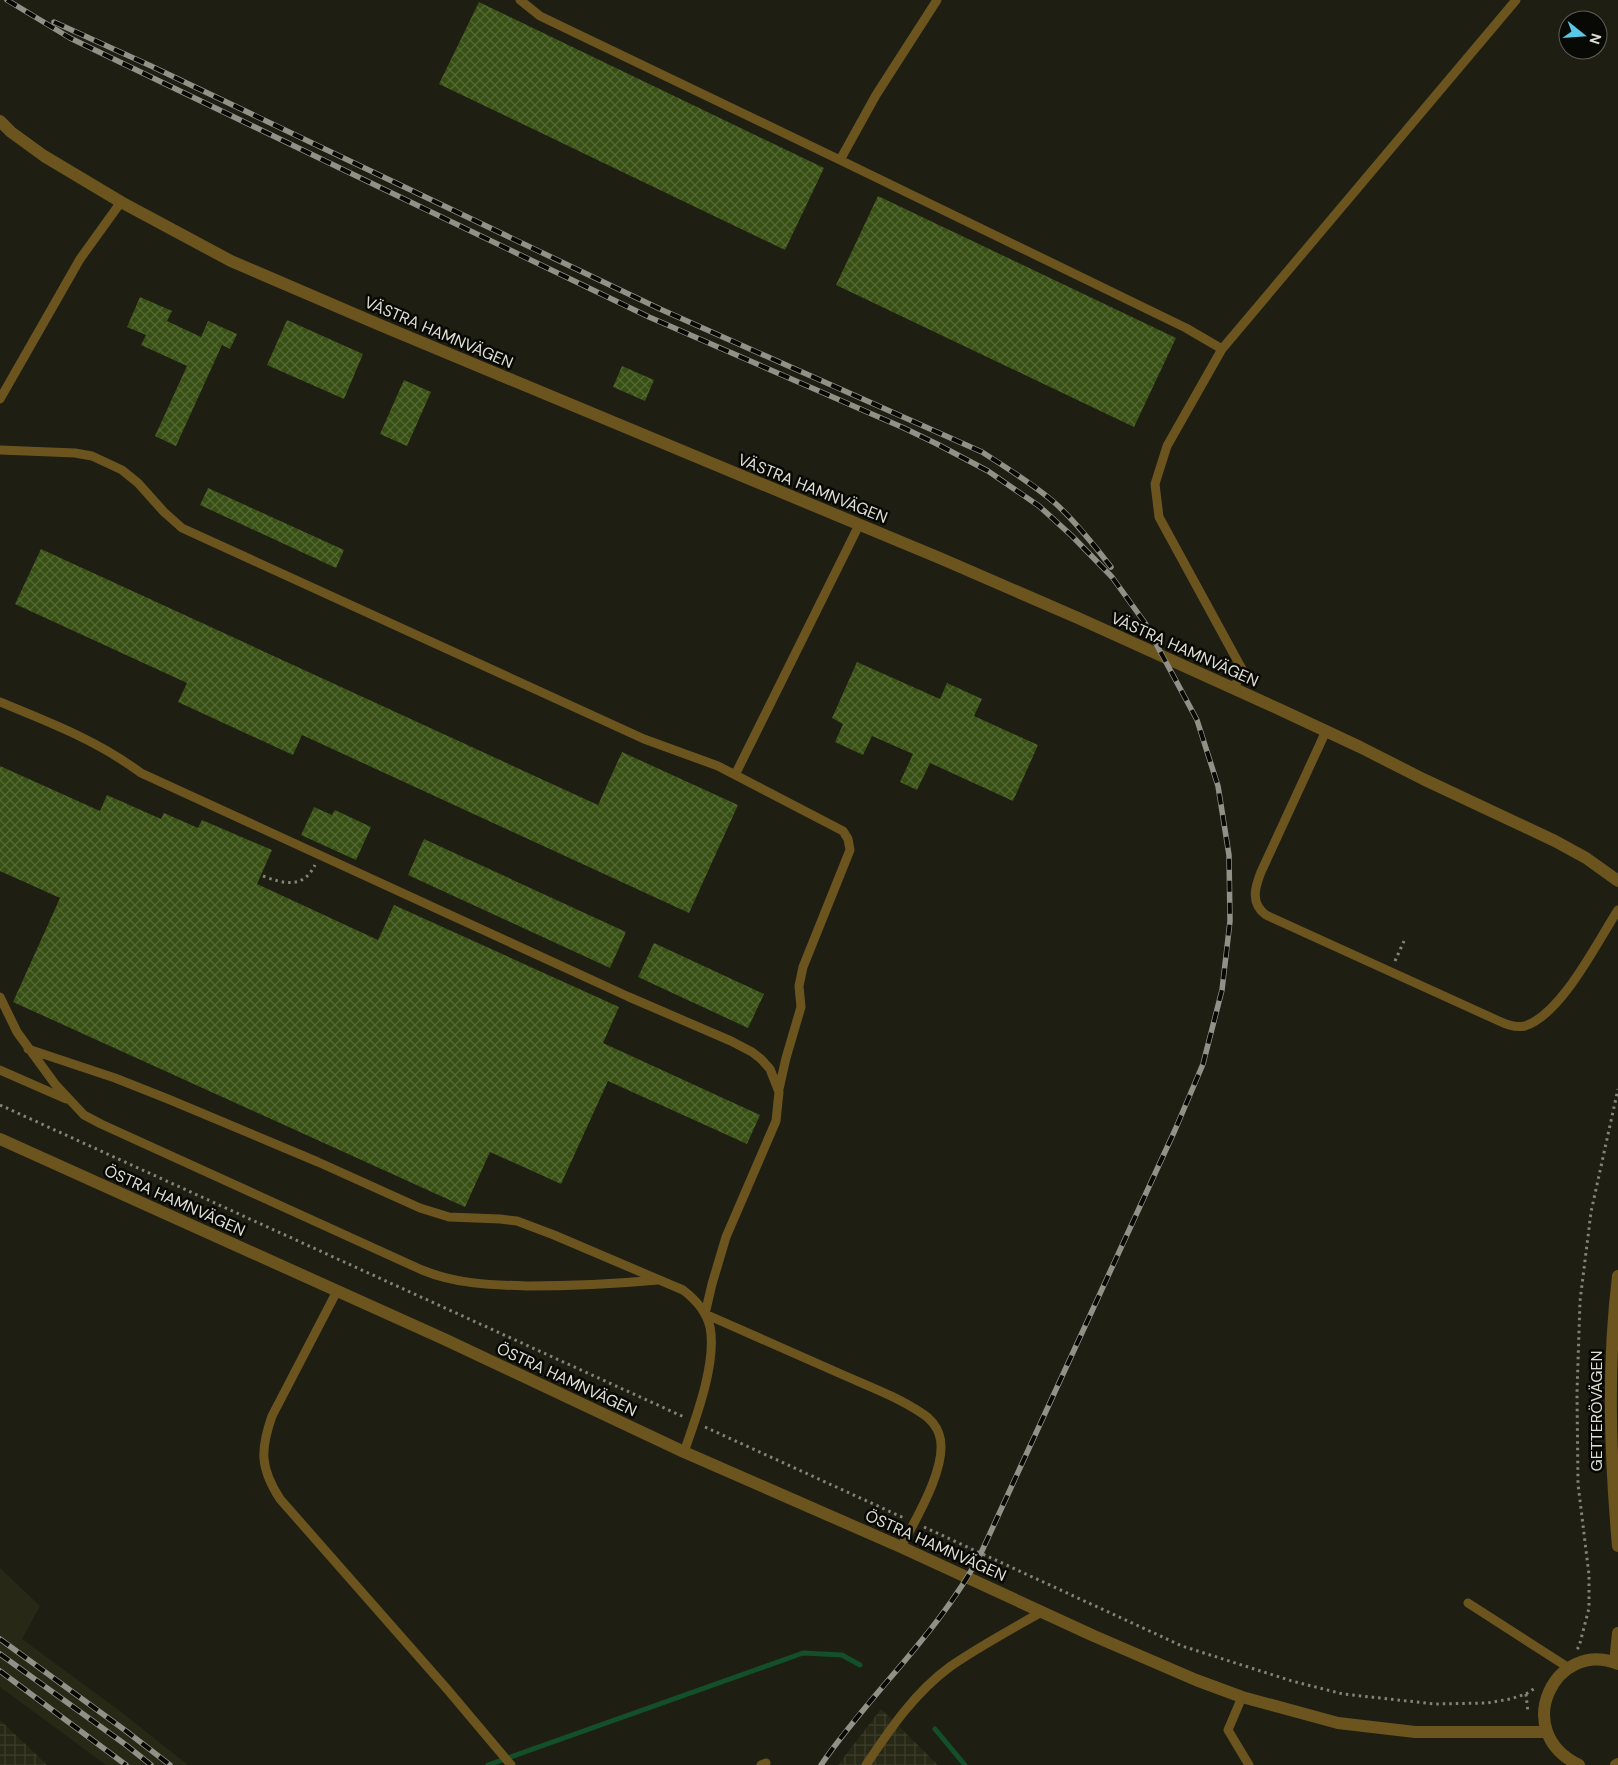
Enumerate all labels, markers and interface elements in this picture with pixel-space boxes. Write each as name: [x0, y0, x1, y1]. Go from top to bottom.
north arrow: [1558, 10, 1608, 60]
text: N: [1585, 31, 1606, 46]
street label: VÄSTRA HAMNVÄGEN: [361, 292, 516, 373]
street label: VÄSTRA HAMNVÄGEN: [735, 449, 891, 528]
street label: VÄSTRA HAMNVÄGEN: [1108, 607, 1262, 691]
street label: ÖSTRA HAMNVÄGEN: [101, 1160, 249, 1241]
street label: ÖSTRA HAMNVÄGEN: [493, 1338, 640, 1421]
street label: GETTERÖVÄGEN: [1586, 1351, 1607, 1471]
street label: ÖSTRA HAMNVÄGEN: [862, 1505, 1010, 1586]

